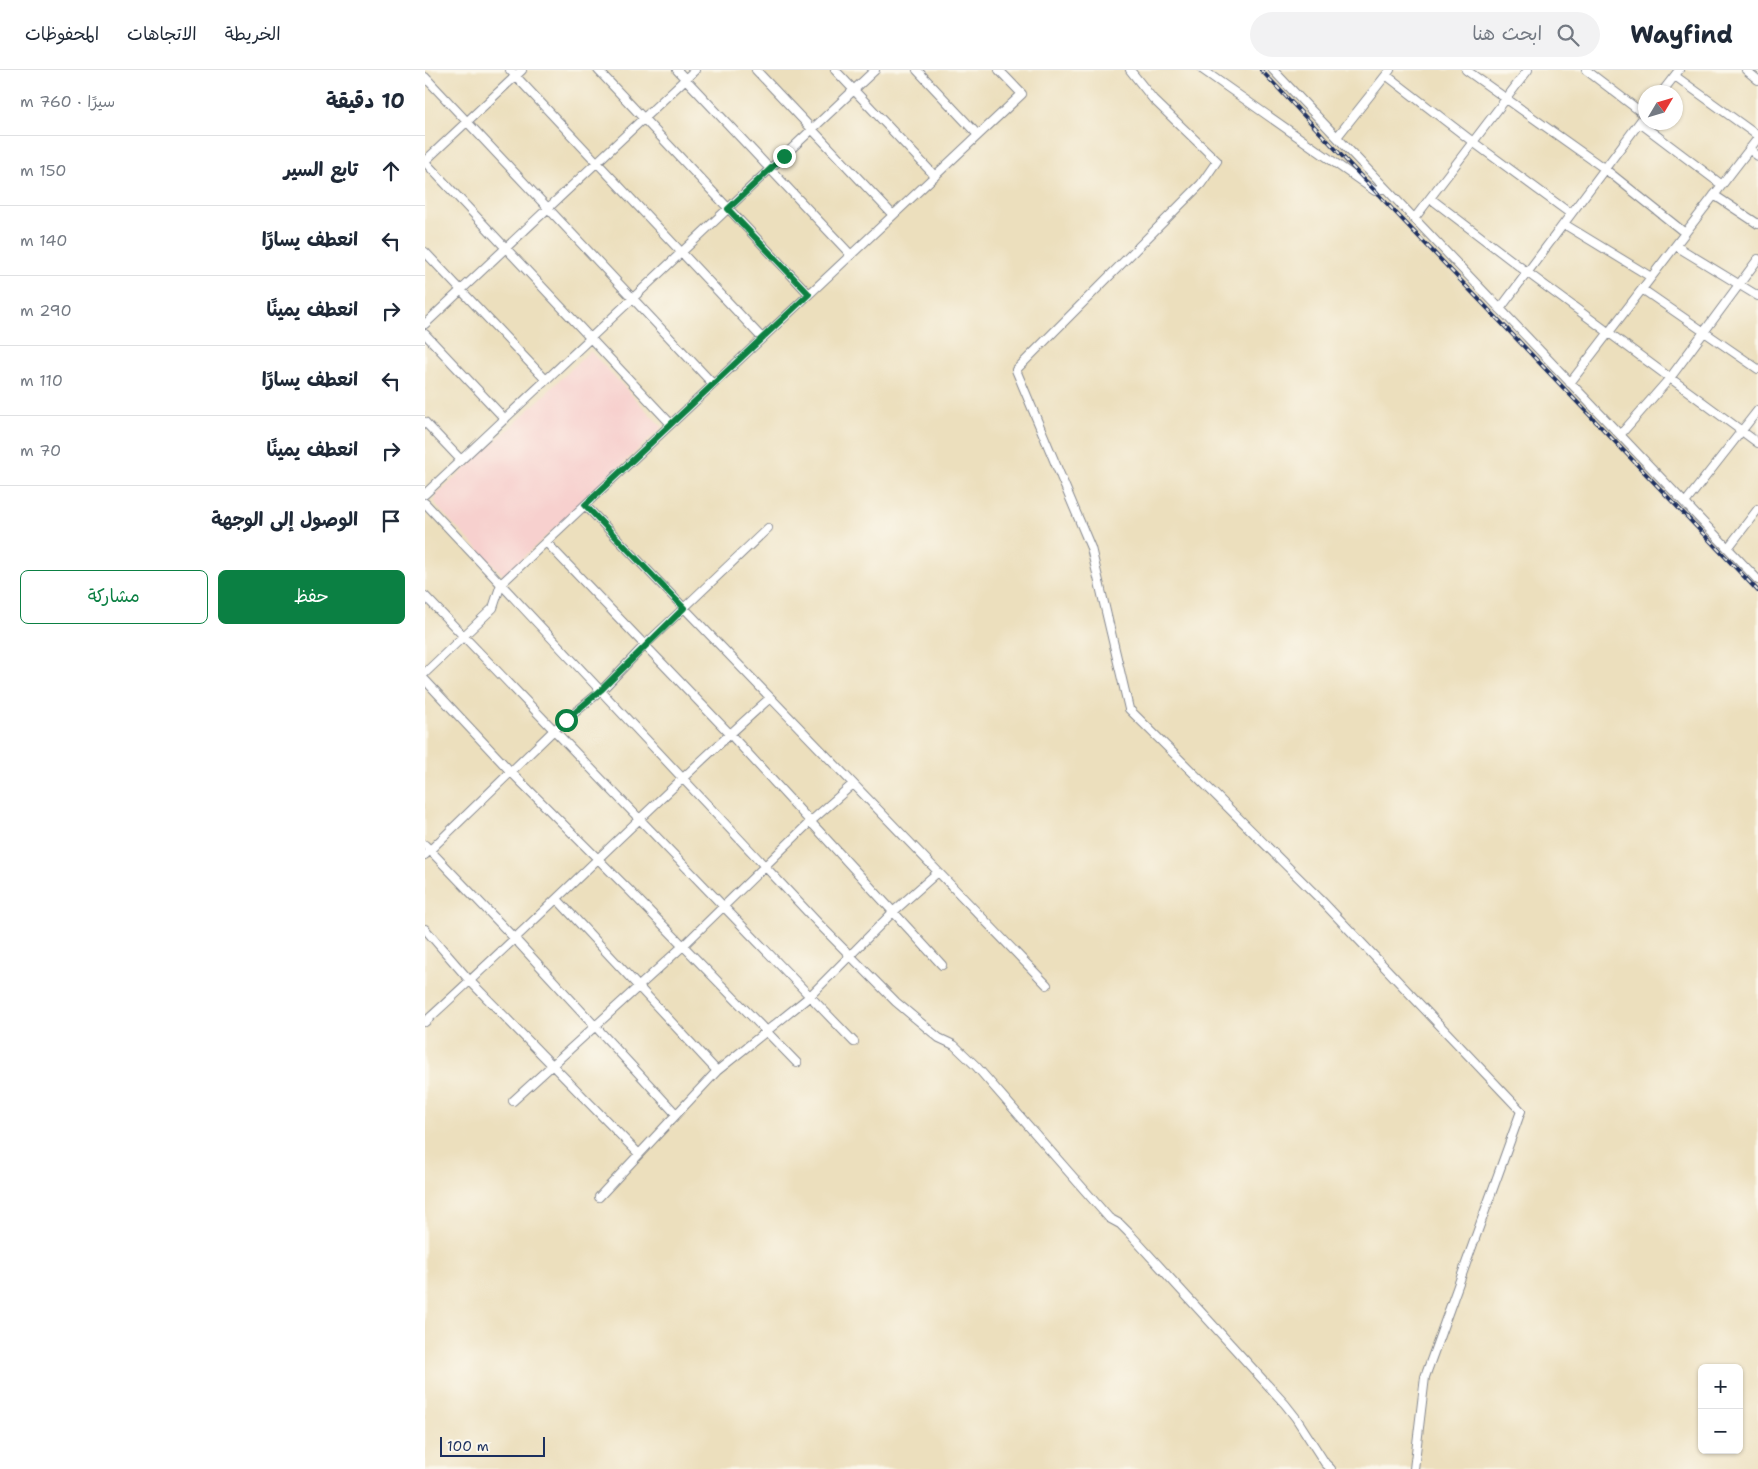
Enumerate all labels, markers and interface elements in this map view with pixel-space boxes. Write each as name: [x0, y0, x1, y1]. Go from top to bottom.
search box: [1250, 12, 1600, 57]
text: Wayfind: [1630, 19, 1733, 51]
text: ابحث هنا: [1472, 21, 1542, 46]
icon: search: [1554, 21, 1582, 49]
text: المحفوظات: [25, 22, 99, 46]
text: الاتجاهات: [127, 22, 197, 46]
text: الخريطة: [225, 22, 281, 46]
north arrow: [1638, 85, 1683, 130]
text: 10 دقيقة: [326, 87, 405, 115]
text: سيرًا · 760 m: [20, 91, 115, 112]
route end: [773, 145, 796, 168]
text: تابع السير: [284, 157, 358, 182]
icon: ahead: [377, 157, 405, 185]
text: 150 m: [20, 160, 67, 181]
text: انعطف يسارًا: [262, 227, 358, 252]
icon: left: [377, 227, 405, 255]
text: 140 m: [20, 230, 68, 251]
text: انعطف يمينًا: [267, 297, 358, 322]
icon: right: [377, 297, 405, 325]
text: 290 m: [20, 300, 72, 321]
text: انعطف يسارًا: [262, 367, 358, 392]
icon: left: [377, 367, 405, 395]
text: 110 m: [20, 370, 63, 391]
text: انعطف يمينًا: [267, 437, 358, 462]
icon: right: [377, 437, 405, 465]
text: 70 m: [20, 440, 61, 461]
text: الوصول إلى الوجهة: [211, 507, 358, 532]
icon: arrive: [377, 507, 405, 535]
button: مشاركة: [20, 570, 208, 624]
button: حفظ: [218, 570, 405, 624]
route start: [555, 709, 578, 732]
map controls: [1698, 1364, 1743, 1454]
button: +: [1698, 1364, 1743, 1409]
button: −: [1698, 1409, 1743, 1454]
scale bar: [440, 1434, 545, 1457]
text: 100 m: [447, 1437, 489, 1455]

